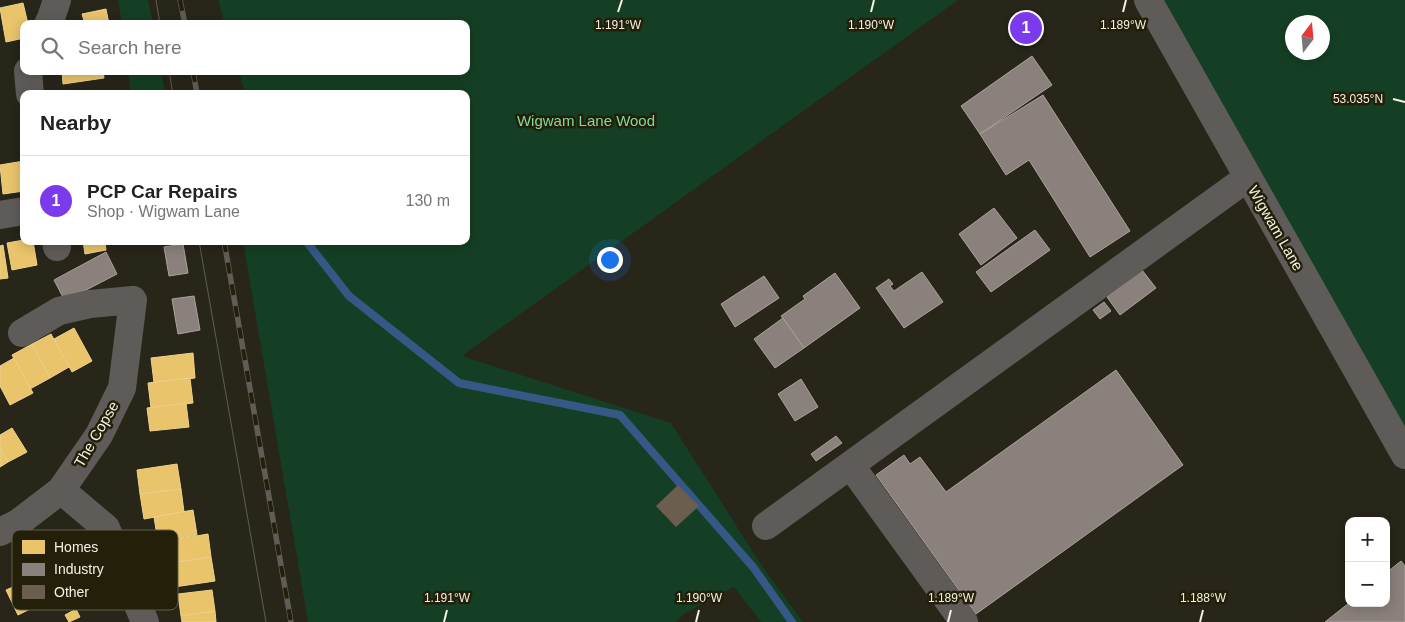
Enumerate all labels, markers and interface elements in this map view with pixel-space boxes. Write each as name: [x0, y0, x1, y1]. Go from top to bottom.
pin: 1: [1010, 9, 1042, 47]
north arrow: [1285, 15, 1330, 60]
text: 1.191°W: [595, 18, 642, 32]
text: 1.190°W: [848, 18, 895, 32]
text: 1.189°W: [1100, 18, 1147, 32]
search box: [20, 20, 470, 75]
icon: search: [38, 34, 66, 62]
text: Search here: [78, 37, 182, 58]
text: 53.035°N: [1333, 92, 1383, 106]
text: Nearby: [40, 111, 111, 134]
park label: Wigwam Lane Wood: [517, 112, 655, 129]
text: PCP Car Repairs: [87, 181, 238, 202]
street label: Wigwam Lane: [1245, 183, 1307, 273]
text: 1: [52, 192, 60, 209]
text: 130 m: [406, 192, 450, 209]
text: Shop · Wigwam Lane: [87, 203, 240, 220]
your location: [597, 247, 623, 273]
street label: The Copse: [70, 398, 122, 470]
map controls: [1345, 517, 1390, 607]
button: +: [1345, 517, 1390, 562]
legend: [12, 530, 178, 610]
text: Homes: [54, 539, 98, 555]
text: Industry: [54, 561, 104, 577]
button: −: [1345, 562, 1390, 607]
text: Other: [54, 584, 89, 600]
text: 1.191°W: [424, 591, 471, 605]
text: 1.190°W: [676, 591, 723, 605]
text: 1.189°W: [928, 591, 975, 605]
text: 1.188°W: [1180, 591, 1227, 605]

